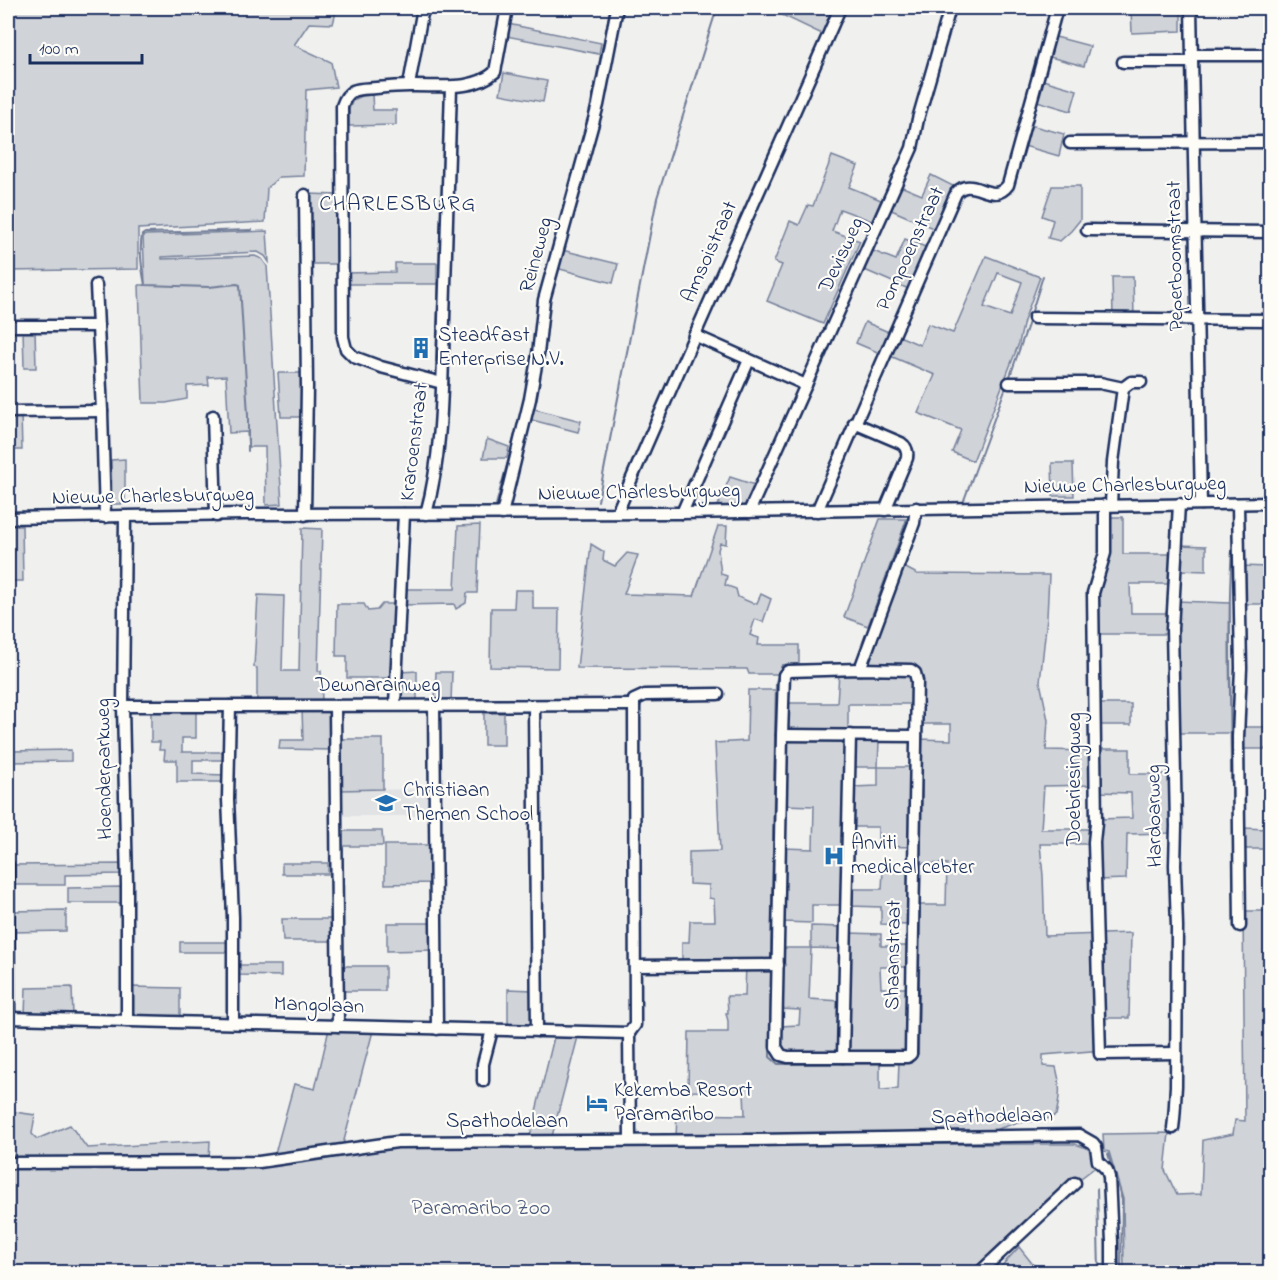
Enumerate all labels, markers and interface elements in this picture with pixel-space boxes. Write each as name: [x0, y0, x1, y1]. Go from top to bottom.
scale bar: [30, 27, 142, 65]
text: 100 m: [39, 37, 79, 63]
street label: Peperboomstraat: [1160, 180, 1192, 332]
street label: Pompoenstraat: [869, 182, 953, 316]
district label: CHARLESBURG: [319, 189, 477, 221]
street label: Amsoistraat: [674, 196, 746, 308]
street label: Devisweg: [811, 212, 874, 299]
street label: Reineweg: [513, 214, 563, 297]
place label: Steadfast Enterprise N.V.: [438, 321, 564, 375]
building icon: Steadfast Enterprise N.V.: [409, 336, 433, 360]
street label: Kraroenstraat: [393, 381, 437, 503]
street label: Nieuwe Charlesburgweg: [1024, 469, 1226, 505]
street label: Nieuwe Charlesburgweg: [538, 476, 740, 512]
street label: Nieuwe Charlesburgweg: [52, 480, 254, 516]
street label: Dewnarainweg: [315, 671, 440, 703]
street label: Hoenderparkweg: [89, 698, 123, 840]
street label: Doebriesingweg: [1060, 712, 1092, 847]
street label: Hardoarweg: [1139, 764, 1173, 868]
place label: Christiaan Themen School: [403, 776, 533, 830]
school or university icon: Christiaan Themen School: [374, 791, 398, 815]
place label: Anviti medical cebter: [851, 829, 975, 883]
hospital icon: Anviti medical cebter: [822, 844, 846, 868]
street label: Shaanstraat: [878, 900, 910, 1010]
street label: Mangolaan: [273, 989, 365, 1025]
place label: Kekemba Resort Paramaribo: [614, 1076, 752, 1130]
hotel icon: Kekemba Resort Paramaribo: [585, 1091, 609, 1115]
street label: Spathodelaan: [931, 1101, 1053, 1133]
street label: Spathodelaan: [446, 1107, 568, 1137]
park label: Paramaribo Zoo: [411, 1194, 551, 1224]

